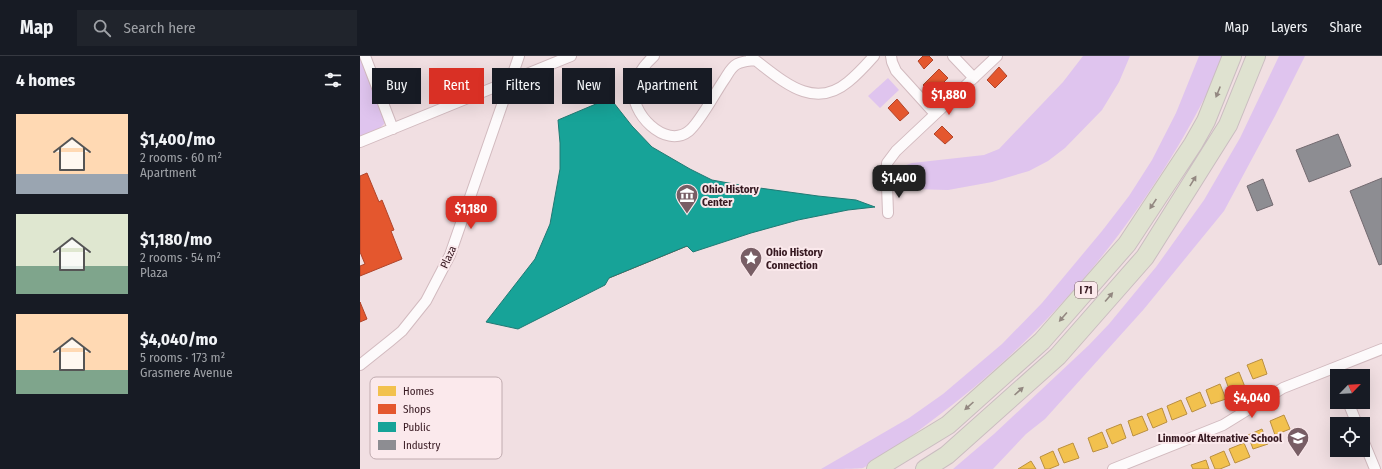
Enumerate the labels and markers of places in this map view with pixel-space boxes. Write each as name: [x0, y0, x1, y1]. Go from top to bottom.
pin: $1,880: [916, 82, 982, 116]
pin: $1,400: [866, 165, 932, 199]
museum icon: Ohio History Center: [674, 182, 700, 215]
place label: Ohio History Center: [702, 183, 760, 209]
pin: $1,180: [438, 196, 504, 230]
place icon: Ohio History Connection: [738, 245, 764, 278]
place label: Ohio History Connection: [766, 246, 824, 272]
pin: $4,040: [1219, 385, 1285, 419]
school or university icon: Linmoor Alternative School: [1285, 425, 1311, 458]
place label: Linmoor Alternative School: [1158, 432, 1283, 445]

